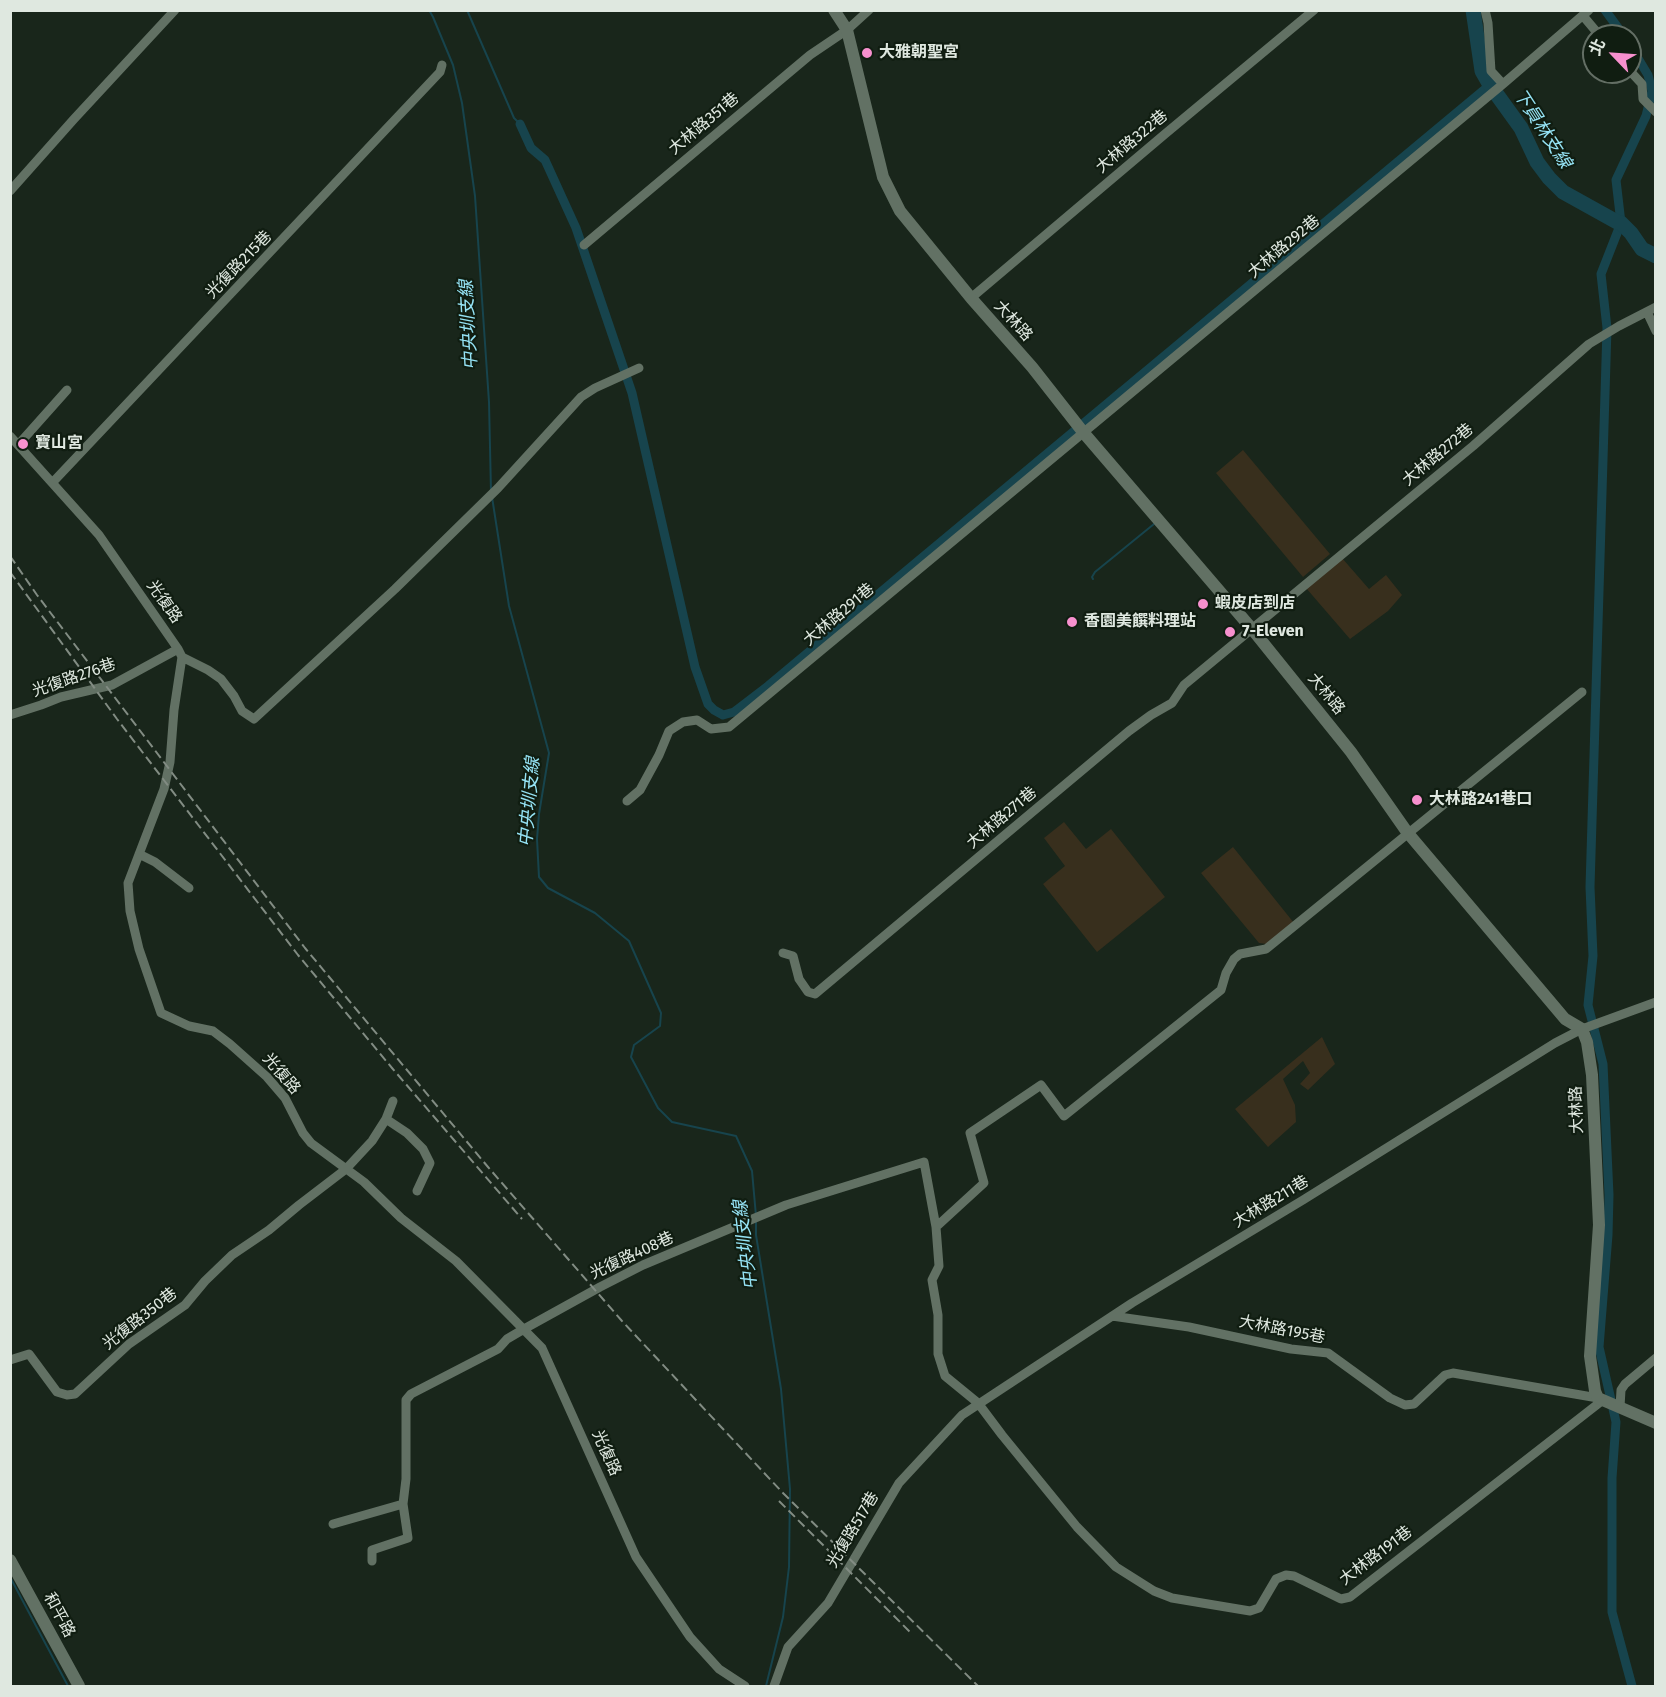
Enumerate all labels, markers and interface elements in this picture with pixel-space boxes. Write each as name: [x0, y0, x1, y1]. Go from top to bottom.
north arrow: [1582, 24, 1642, 84]
text: 北: [1585, 36, 1609, 58]
place label: 大雅朝聖宮: [879, 43, 959, 63]
marker: 大雅朝聖宮: [860, 46, 874, 60]
water label: 下員林支線: [1508, 85, 1576, 173]
street label: 大林路351巷: [665, 89, 743, 159]
street label: 大林路322巷: [1092, 106, 1172, 178]
street label: 大林路292巷: [1244, 211, 1324, 283]
street label: 光復路215巷: [202, 227, 276, 303]
water label: 中央圳支線: [456, 279, 482, 371]
street label: 大林路: [990, 297, 1036, 345]
street label: 大林路272巷: [1399, 420, 1477, 490]
place label: 寶山宮: [35, 434, 83, 454]
marker: 寶山宮: [16, 437, 30, 451]
street label: 光復路: [142, 577, 186, 627]
street label: 大林路291巷: [800, 580, 878, 650]
place label: 蝦皮店到店: [1215, 594, 1295, 614]
marker: 蝦皮店到店: [1196, 597, 1210, 611]
place label: 香園美饌料理站: [1084, 612, 1196, 632]
marker: 香園美饌料理站: [1065, 615, 1079, 629]
place label: 7-Eleven: [1242, 622, 1304, 642]
marker: 7-Eleven: [1223, 625, 1237, 639]
street label: 光復路276巷: [30, 655, 118, 701]
street label: 大林路: [1303, 669, 1349, 719]
water label: 中央圳支線: [515, 756, 545, 848]
street label: 大林路271巷: [963, 783, 1041, 853]
place label: 大林路241巷口: [1429, 790, 1532, 810]
marker: 大林路241巷口: [1410, 793, 1424, 807]
street label: 光復路: [258, 1050, 304, 1098]
street label: 大林路: [1567, 1086, 1587, 1134]
street label: 大林路211巷: [1230, 1172, 1312, 1232]
water label: 中央圳支線: [730, 1199, 762, 1291]
street label: 光復路408巷: [587, 1228, 677, 1284]
street label: 光復路350巷: [99, 1284, 181, 1354]
street label: 大林路195巷: [1237, 1312, 1327, 1348]
street label: 光復路: [587, 1427, 625, 1479]
street label: 光復路517巷: [823, 1489, 883, 1571]
street label: 大林路191巷: [1336, 1522, 1416, 1590]
street label: 和平路: [39, 1589, 79, 1641]

